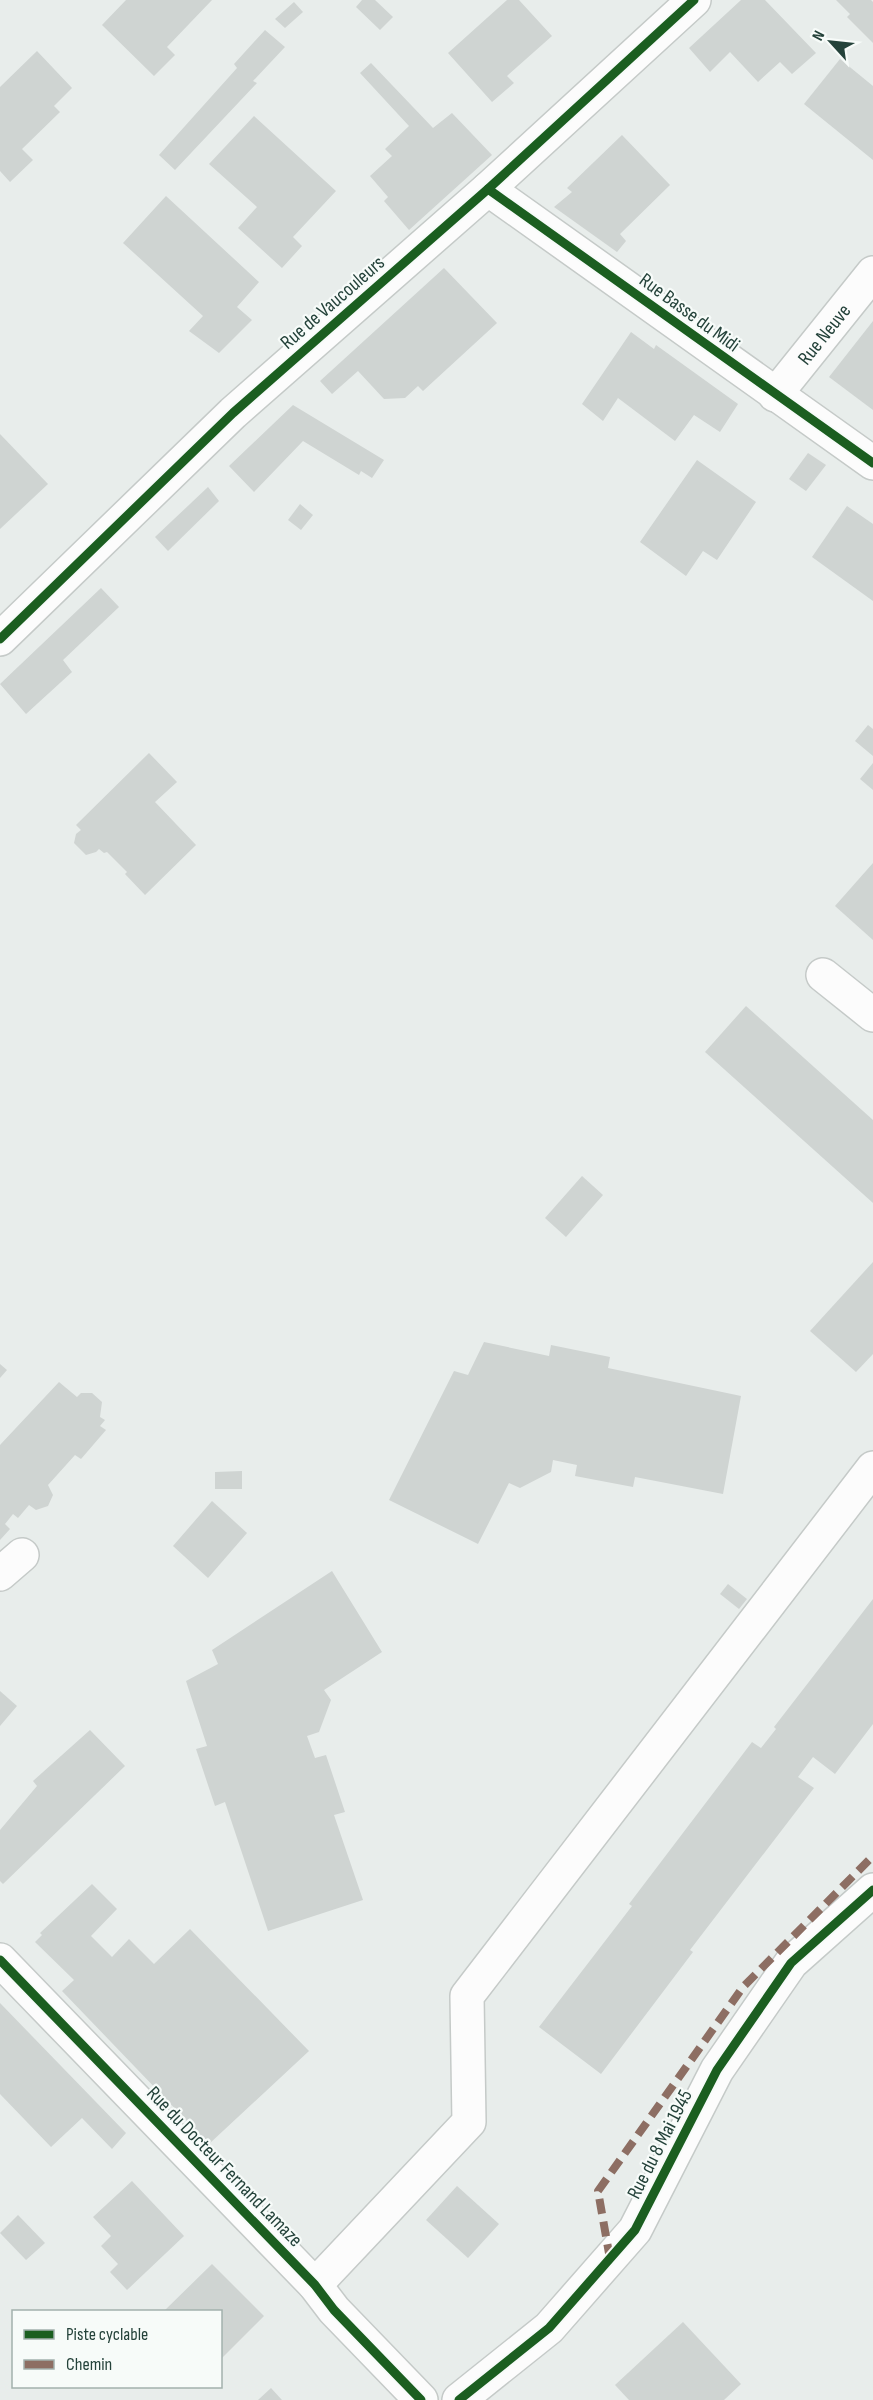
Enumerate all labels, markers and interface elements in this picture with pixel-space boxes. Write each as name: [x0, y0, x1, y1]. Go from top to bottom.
north arrow: [801, 12, 861, 72]
text: N: [809, 28, 829, 44]
street label: Rue de Vaucouleurs: [276, 251, 390, 355]
street label: Rue Basse du Midi: [634, 268, 744, 357]
street label: Rue Neuve: [793, 300, 856, 370]
street label: Rue du Docteur Fernand Lamaze: [141, 2081, 307, 2252]
street label: Rue du 8 Mai 1945: [622, 2086, 698, 2203]
legend: [12, 2310, 222, 2388]
text: Piste cyclable: [66, 2324, 148, 2345]
text: Chemin: [66, 2354, 112, 2375]

